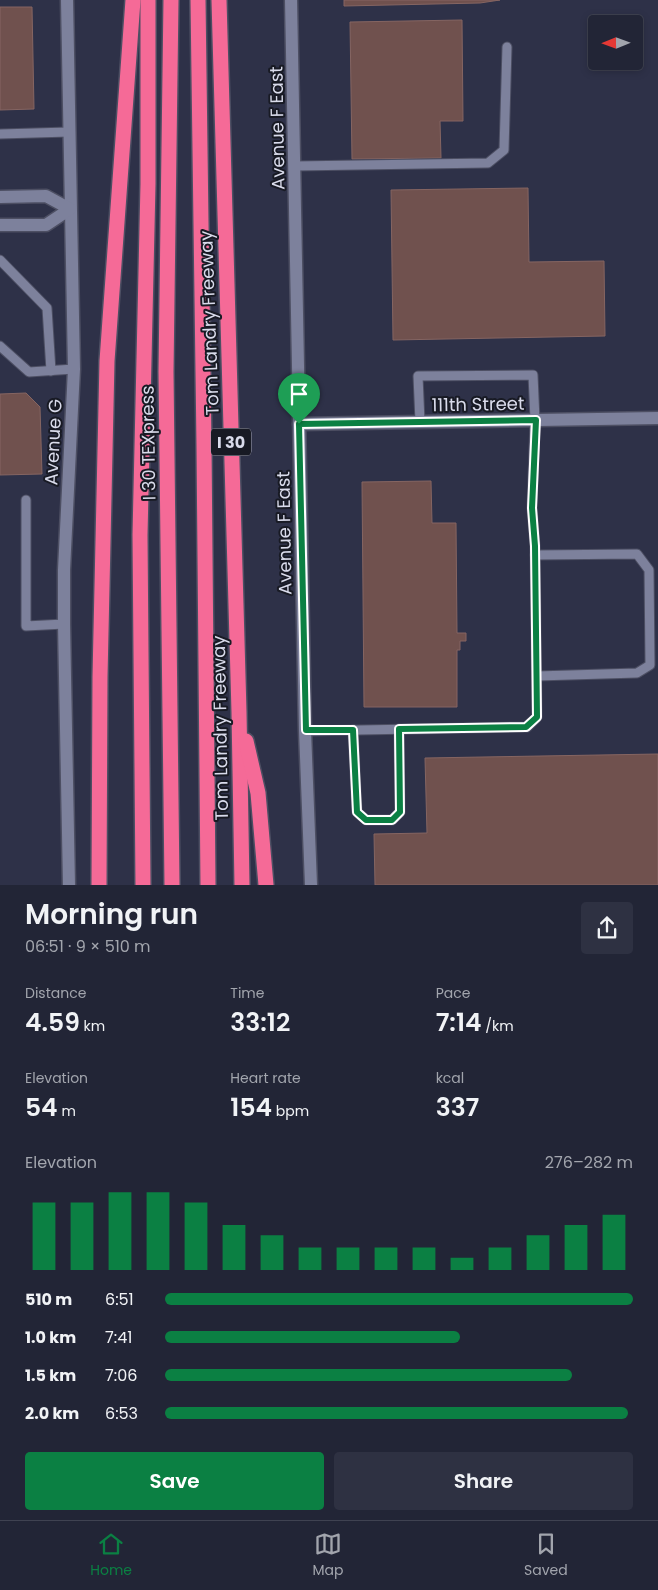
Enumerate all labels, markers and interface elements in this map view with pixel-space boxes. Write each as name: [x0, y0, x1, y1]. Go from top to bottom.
north arrow: [588, 15, 642, 70]
map controls: [588, 15, 643, 70]
street label: Avenue F East: [263, 66, 291, 190]
street label: Tom Landry Freeway: [193, 230, 225, 416]
pin: [278, 373, 320, 424]
icon: arrive: [285, 380, 313, 408]
street label: I 30 TEXpress: [134, 385, 162, 501]
street label: 111th Street: [431, 391, 525, 417]
street label: Avenue G: [38, 398, 68, 486]
road number: I 30: [211, 428, 251, 456]
street label: Avenue F East: [270, 471, 298, 595]
street label: Tom Landry Freeway: [206, 635, 234, 821]
text: Morning run: [25, 895, 198, 934]
button: share: [581, 902, 633, 954]
text: 06:51 · 9 × 510 m: [25, 935, 151, 958]
text: Distance: [25, 983, 86, 1003]
text: Time: [230, 983, 264, 1003]
text: Pace: [436, 983, 470, 1003]
text: 4.59: [25, 1005, 80, 1040]
text: 33:12: [230, 1005, 290, 1040]
text: 7:14: [436, 1005, 482, 1040]
text: km: [80, 1016, 105, 1036]
text: /km: [482, 1016, 514, 1036]
text: Elevation: [25, 1068, 88, 1088]
text: Heart rate: [230, 1068, 301, 1088]
text: kcal: [436, 1068, 464, 1088]
text: 54: [25, 1090, 58, 1125]
text: 154: [230, 1090, 272, 1125]
text: 337: [436, 1090, 479, 1125]
text: m: [58, 1101, 76, 1121]
text: bpm: [272, 1101, 309, 1121]
text: Elevation: [25, 1151, 97, 1174]
text: 276–282 m: [545, 1151, 633, 1174]
text: 510 m: [25, 1288, 72, 1311]
text: 6:51: [105, 1288, 134, 1311]
text: 1.0 km: [25, 1326, 76, 1349]
text: 7:41: [105, 1326, 132, 1349]
text: 1.5 km: [25, 1364, 76, 1387]
text: 7:06: [105, 1364, 137, 1387]
text: 2.0 km: [25, 1402, 79, 1425]
text: 6:53: [105, 1402, 138, 1425]
button: Save: [25, 1452, 324, 1510]
button: Share: [334, 1452, 633, 1510]
tab: Home: [90, 1530, 132, 1581]
tab: Map: [313, 1530, 344, 1581]
tab: Saved: [524, 1530, 568, 1581]

